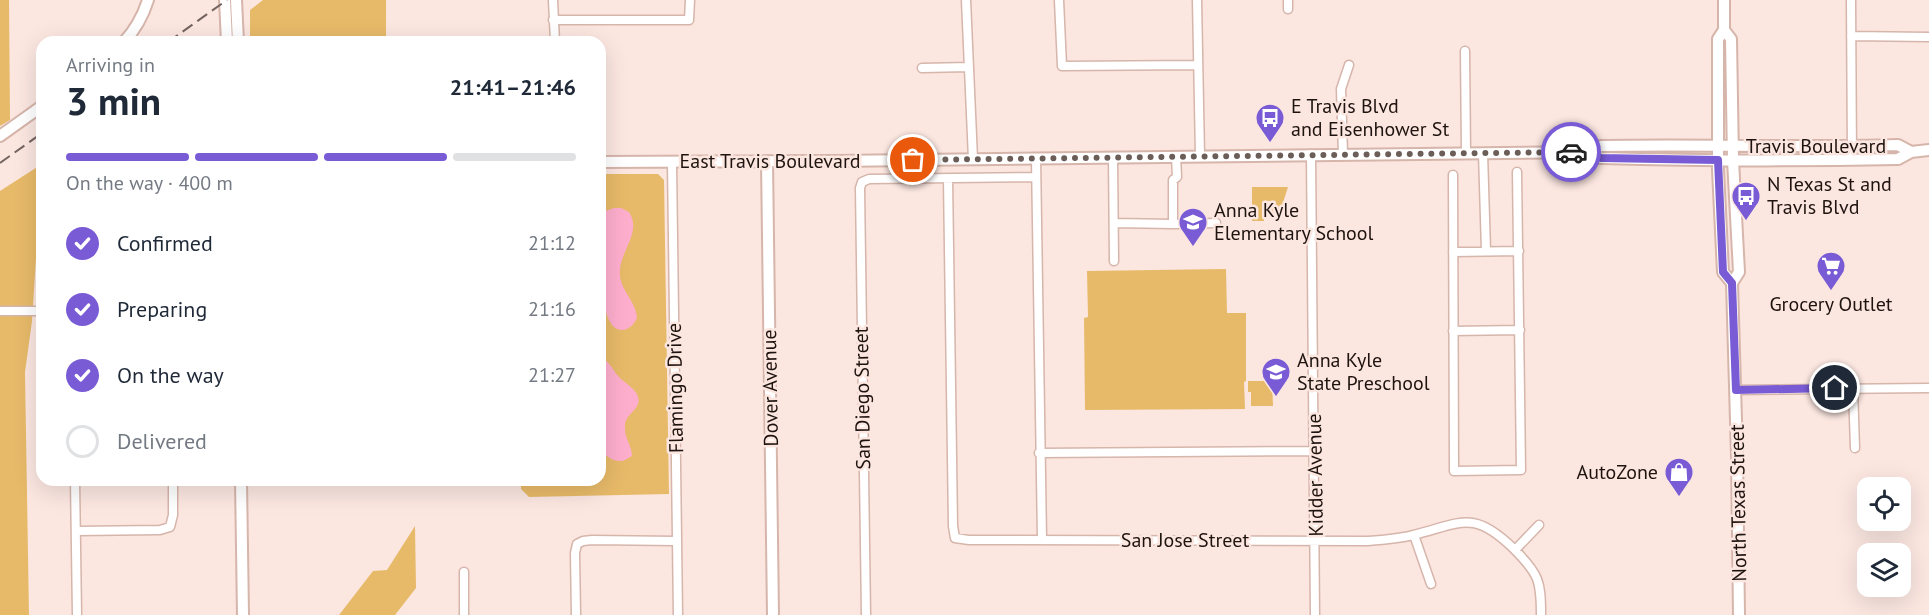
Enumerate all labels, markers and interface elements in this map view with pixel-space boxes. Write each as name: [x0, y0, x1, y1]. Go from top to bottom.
text: Arriving in: [66, 52, 155, 78]
text: 21:41–21:46: [450, 73, 576, 101]
text: 3 min: [66, 75, 161, 126]
place label: E Travis Blvd and Eisenhower St: [1291, 93, 1449, 142]
bus stop icon: E Travis Blvd and Eisenhower St: [1254, 102, 1286, 144]
courier: [1541, 122, 1601, 182]
street label: Travis Boulevard: [1746, 133, 1886, 159]
pin: [887, 134, 938, 185]
icon: car: [1555, 136, 1588, 169]
icon: bag: [896, 143, 929, 176]
street label: East Travis Boulevard: [680, 148, 860, 174]
text: On the way · 400 m: [66, 170, 233, 196]
place label: N Texas St and Travis Blvd: [1767, 171, 1892, 220]
bus stop icon: N Texas St and Travis Blvd: [1730, 180, 1762, 222]
place label: Anna Kyle Elementary School: [1214, 197, 1374, 246]
school or university icon: Anna Kyle Elementary School: [1177, 206, 1209, 248]
icon: check: [66, 227, 99, 260]
text: Confirmed: [117, 229, 213, 257]
text: 21:12: [528, 230, 576, 256]
supermarket icon: Grocery Outlet: [1815, 250, 1847, 292]
place label: Grocery Outlet: [1769, 291, 1893, 317]
icon: check: [66, 293, 99, 326]
text: Preparing: [117, 295, 207, 323]
text: 21:16: [528, 296, 576, 322]
street label: Flamingo Drive: [661, 323, 689, 453]
street label: San Diego Street: [848, 326, 876, 470]
street label: Dover Avenue: [756, 329, 784, 447]
place label: Anna Kyle State Preschool: [1297, 347, 1430, 396]
school or university icon: Anna Kyle State Preschool: [1260, 356, 1292, 398]
icon: check: [66, 359, 99, 392]
text: On the way: [117, 361, 224, 389]
text: 21:27: [528, 362, 576, 388]
pin: [1809, 362, 1860, 413]
icon: home: [1818, 371, 1851, 404]
street label: Kidder Avenue: [1301, 413, 1329, 537]
street label: North Texas Street: [1724, 424, 1752, 582]
text: Delivered: [117, 427, 207, 455]
shop icon: AutoZone: [1663, 456, 1695, 498]
place label: AutoZone: [1577, 459, 1658, 485]
map controls: [1857, 477, 1911, 597]
button: locate: [1857, 477, 1911, 531]
street label: San Jose Street: [1121, 527, 1249, 553]
button: layers: [1857, 543, 1911, 597]

